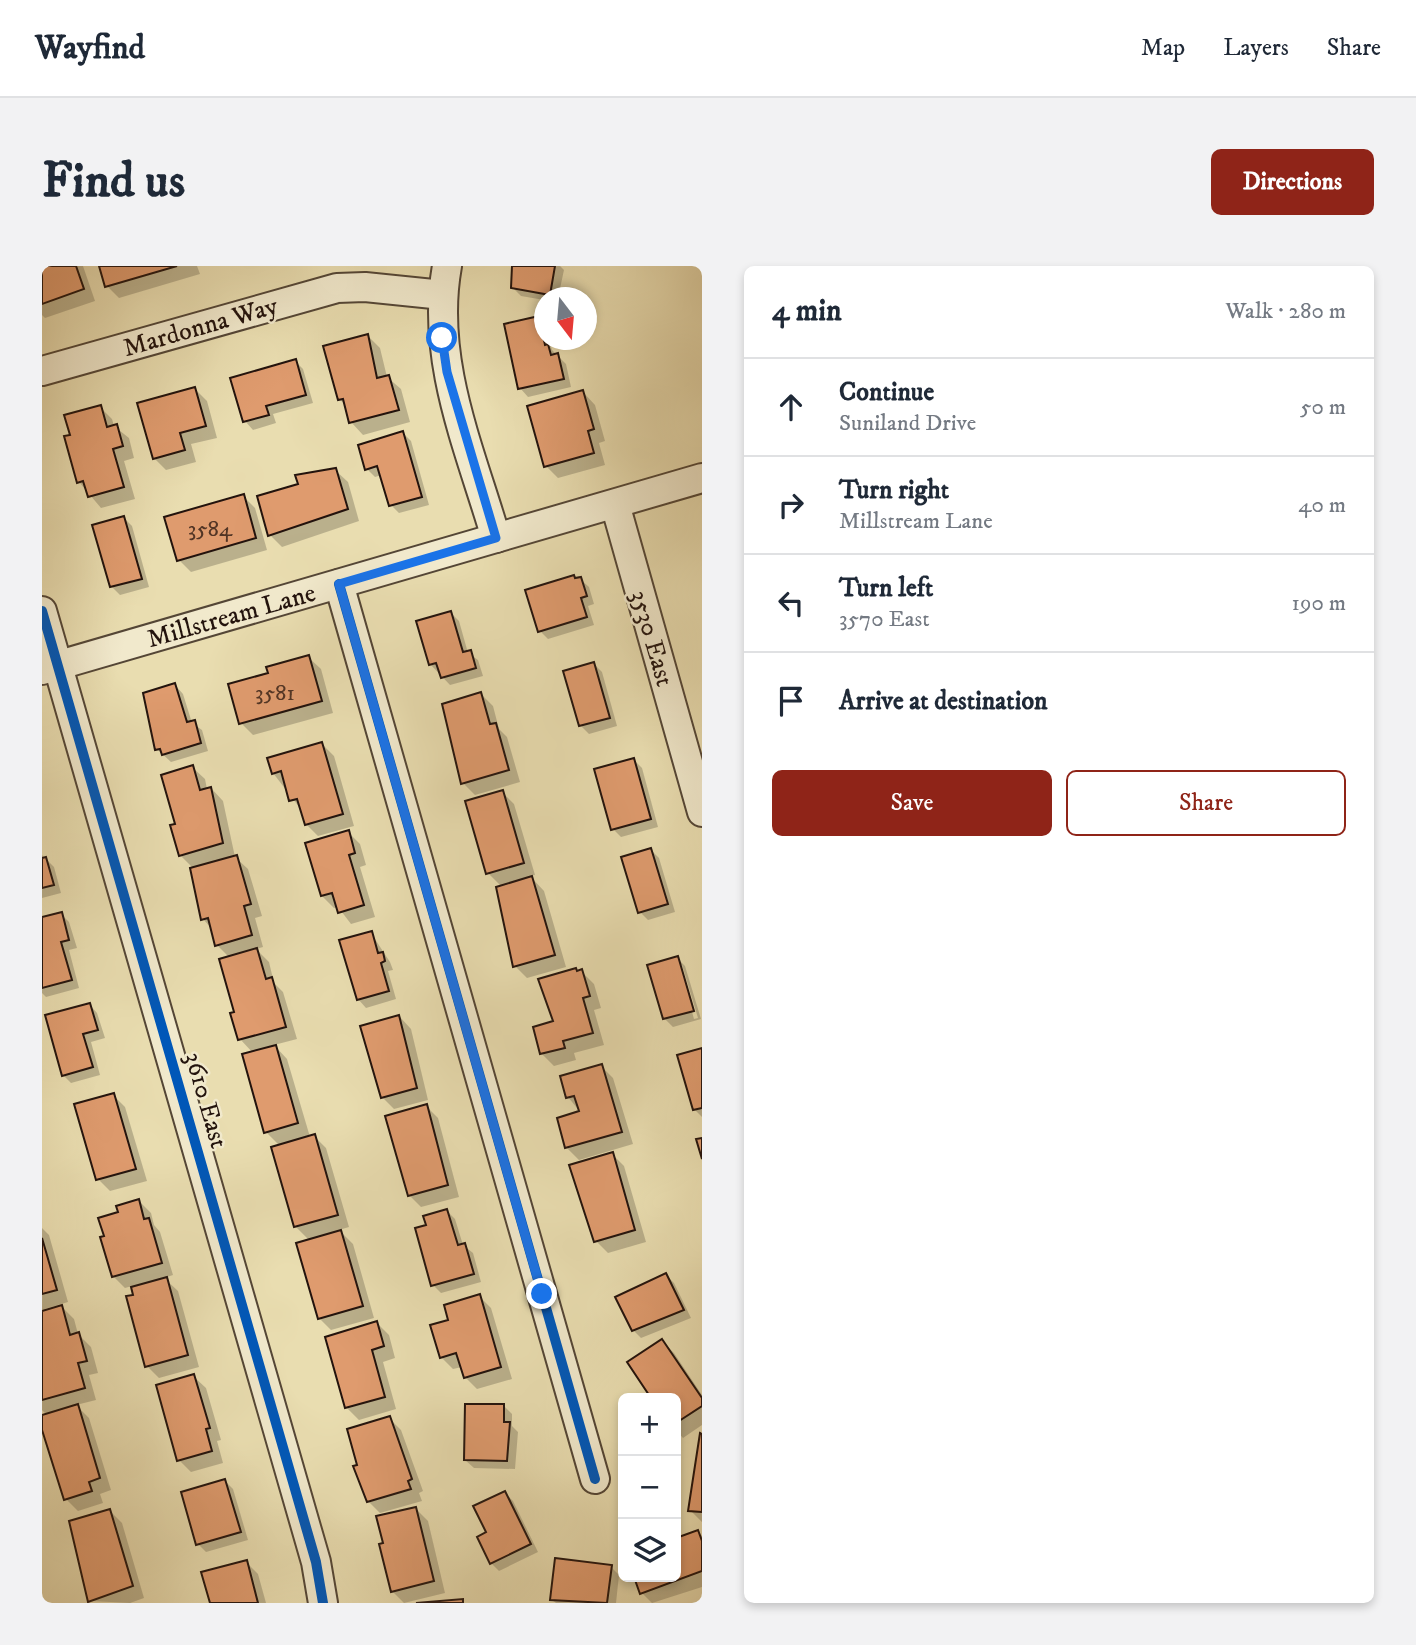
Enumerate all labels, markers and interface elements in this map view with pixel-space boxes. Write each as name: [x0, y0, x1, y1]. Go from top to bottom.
text: Wayfind: [35, 28, 145, 69]
text: Map: [1141, 33, 1185, 63]
text: Layers: [1223, 33, 1289, 63]
text: Share: [1327, 33, 1381, 63]
button: Directions: [1211, 149, 1374, 215]
text: Find us: [42, 151, 185, 213]
north arrow: [534, 287, 597, 350]
street label: Mardonna Way: [119, 289, 282, 365]
text: 4 min: [772, 293, 842, 330]
text: Walk · 280 m: [1225, 297, 1346, 326]
route start: [426, 322, 457, 353]
text: Continue: [839, 376, 934, 409]
icon: ahead: [772, 388, 810, 426]
text: 50 m: [1300, 393, 1346, 422]
text: Suniland Drive: [839, 409, 976, 438]
text: Turn right: [839, 474, 949, 507]
icon: right: [772, 486, 810, 524]
text: 40 m: [1298, 491, 1346, 520]
text: Millstream Lane: [839, 507, 993, 536]
house number: 3584: [188, 515, 233, 544]
text: Turn left: [839, 572, 933, 605]
street label: Millstream Lane: [143, 577, 319, 656]
icon: left: [772, 584, 810, 622]
street label: 3530 East: [622, 587, 681, 690]
text: 190 m: [1292, 589, 1346, 618]
text: 3570 East: [839, 605, 930, 634]
house number: 3581: [255, 679, 295, 708]
icon: arrive: [772, 682, 810, 720]
text: Arrive at destination: [839, 685, 1048, 718]
button: Save: [772, 770, 1052, 836]
button: Share: [1066, 770, 1346, 836]
street label: 3610 East: [176, 1048, 235, 1152]
route end: [526, 1278, 557, 1309]
map controls: [618, 1393, 681, 1582]
button: +: [618, 1393, 681, 1456]
button: −: [618, 1456, 681, 1519]
button: layers: [618, 1519, 681, 1582]

